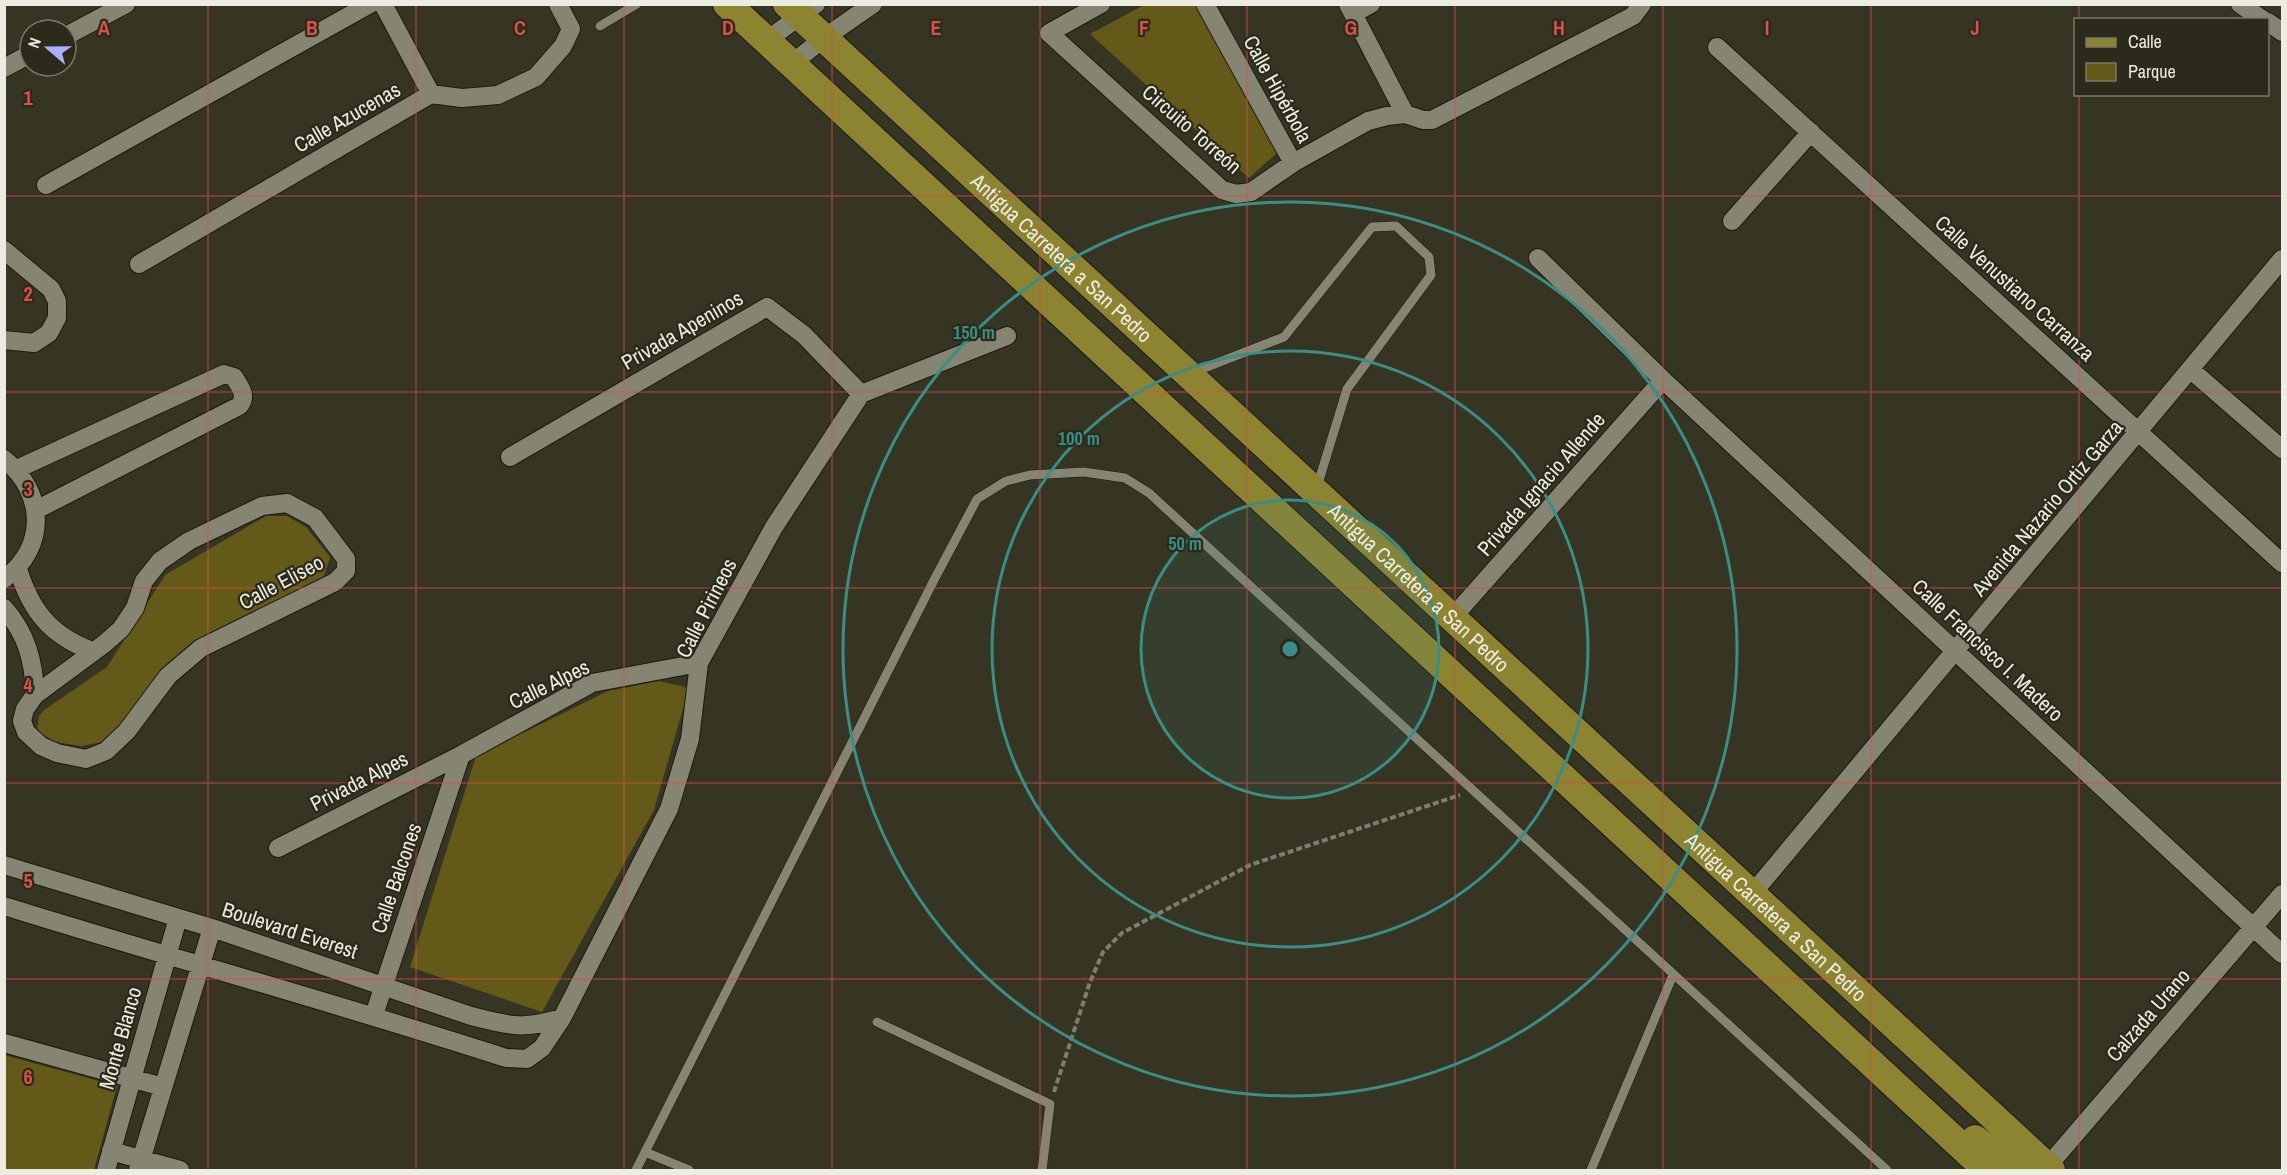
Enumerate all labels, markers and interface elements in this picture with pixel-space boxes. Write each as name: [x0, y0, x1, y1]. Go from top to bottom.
text: A: [98, 14, 110, 41]
text: B: [306, 14, 318, 41]
text: C: [514, 14, 526, 41]
text: D: [722, 14, 734, 41]
text: E: [931, 14, 942, 41]
text: F: [1139, 14, 1149, 41]
text: G: [1345, 14, 1357, 41]
text: H: [1553, 14, 1565, 41]
text: I: [1765, 14, 1769, 41]
text: J: [1970, 14, 1980, 41]
north arrow: [18, 18, 78, 78]
legend: [2074, 18, 2269, 96]
text: Calle: [2128, 29, 2162, 54]
street label: Calle Hipérbola: [1237, 30, 1320, 148]
text: N: [22, 35, 46, 51]
text: Parque: [2128, 59, 2176, 84]
street label: Calle Azucenas: [288, 75, 406, 159]
street label: Circuito Torreón: [1136, 78, 1248, 180]
text: 1: [23, 84, 33, 111]
street label: Antigua Carretera a San Pedro: [964, 166, 1159, 349]
street label: Calle Venustiano Carranza: [1929, 208, 2101, 368]
text: 2: [23, 280, 33, 307]
street label: Privada Apeninos: [616, 283, 748, 377]
text: 150 m: [953, 320, 995, 345]
street label: Privada Ignacio Allende: [1470, 406, 1612, 562]
street label: Avenida Nazario Ortiz Garza: [1964, 413, 2130, 603]
text: 100 m: [1058, 426, 1100, 451]
text: 3: [23, 475, 33, 502]
street label: Antigua Carretera a San Pedro: [1321, 495, 1516, 678]
text: 50 m: [1168, 531, 1202, 556]
street label: Calle Eliseo: [234, 548, 328, 616]
street label: Calle Pirineos: [669, 553, 743, 663]
street label: Calle Francisco I. Madero: [1906, 572, 2070, 728]
centre of rings: [1280, 639, 1300, 659]
street label: Calle Alpes: [504, 652, 594, 716]
text: 4: [23, 671, 33, 698]
street label: Privada Alpes: [305, 744, 413, 818]
street label: Calle Balcones: [364, 819, 428, 937]
street label: Antigua Carretera a San Pedro: [1678, 825, 1873, 1008]
text: 5: [23, 867, 33, 894]
street label: Boulevard Everest: [219, 894, 362, 966]
street label: Calzada Urano: [2099, 962, 2197, 1068]
street label: Monte Blanco: [92, 983, 148, 1093]
text: 6: [23, 1063, 33, 1090]

